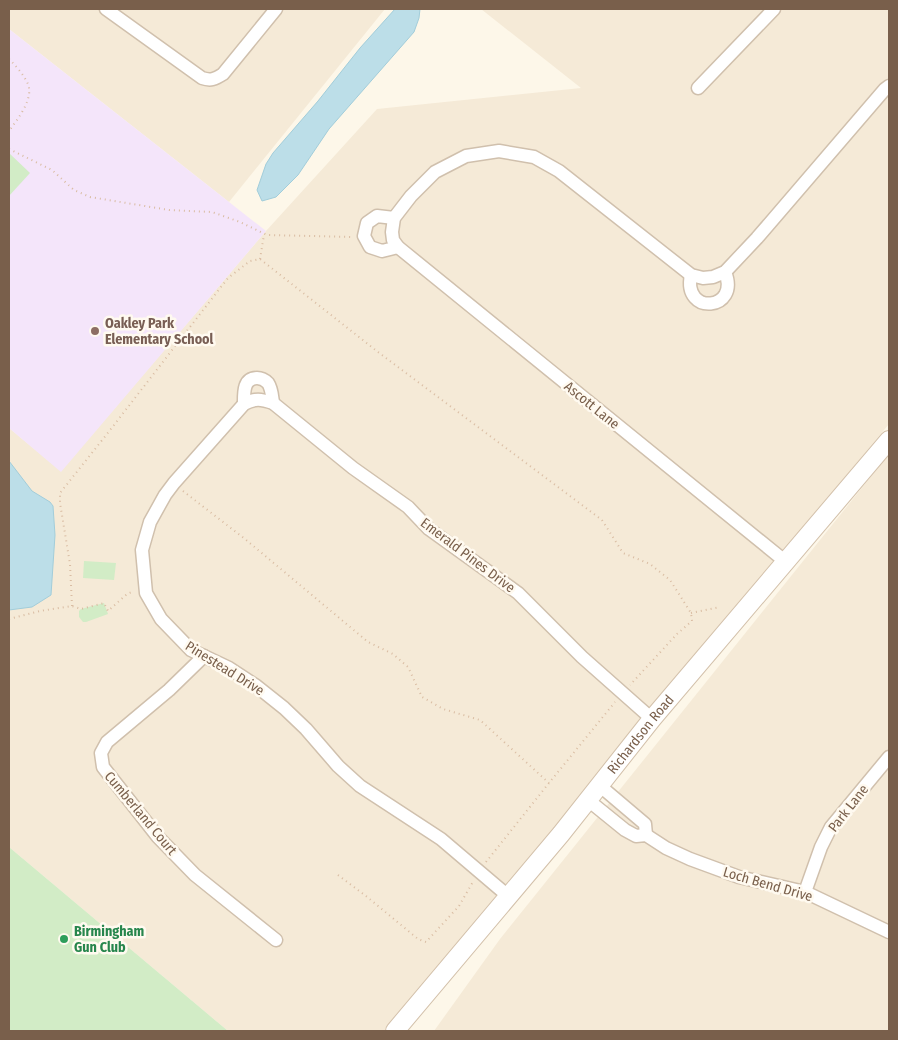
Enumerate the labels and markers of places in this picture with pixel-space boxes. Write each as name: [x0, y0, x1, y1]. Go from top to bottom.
place label: Oakley Park Elementary School: [105, 315, 214, 348]
marker: Oakley Park Elementary School: [89, 325, 101, 337]
place label: Birmingham Gun Club: [74, 923, 144, 956]
marker: Birmingham Gun Club: [58, 933, 70, 945]

